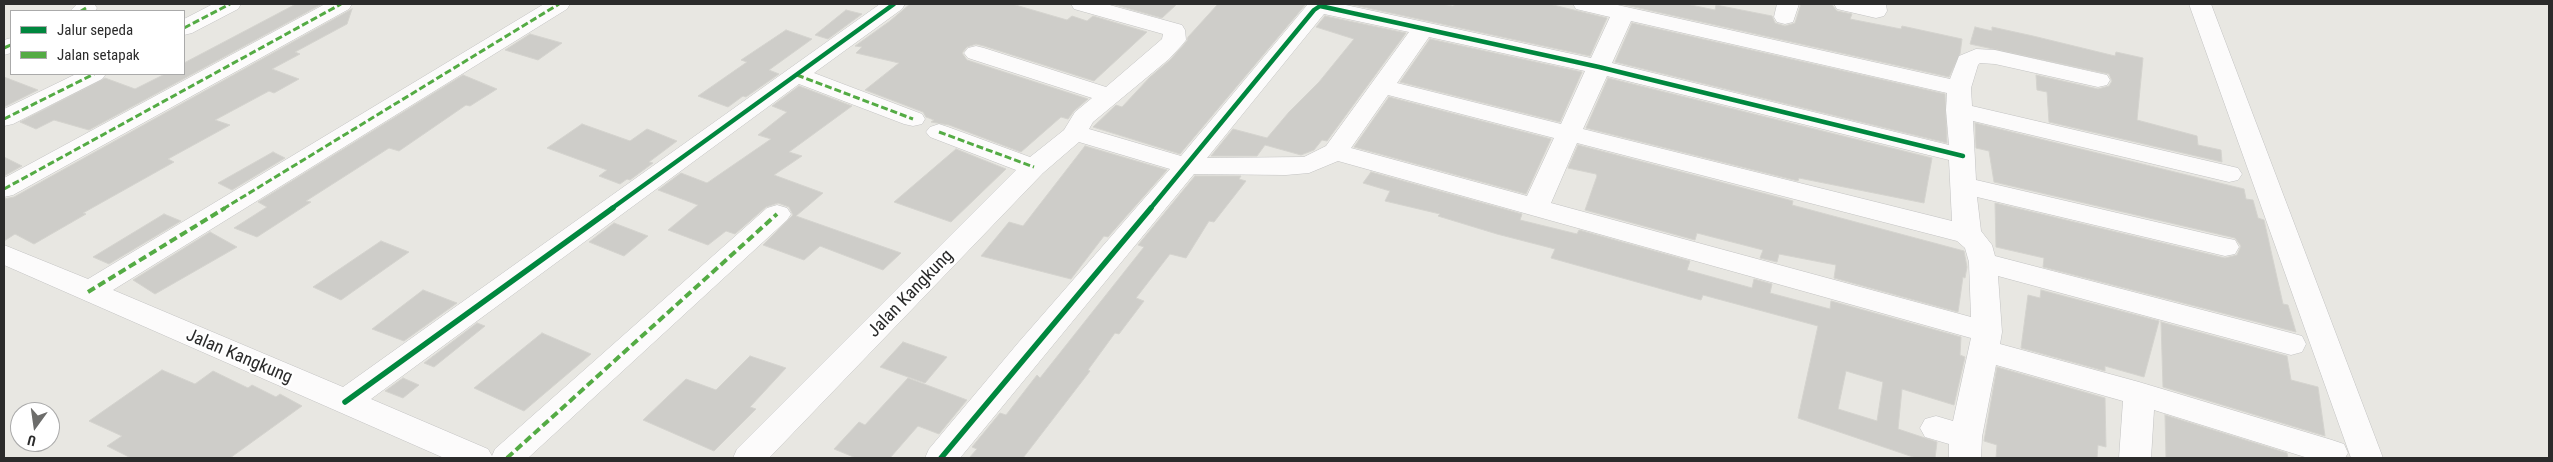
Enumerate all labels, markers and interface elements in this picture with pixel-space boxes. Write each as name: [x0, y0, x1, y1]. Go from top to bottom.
legend: [10, 10, 185, 75]
text: Jalur sepeda: [57, 21, 133, 39]
text: Jalan setapak: [57, 46, 140, 64]
street label: Jalan Kangkung: [864, 246, 958, 342]
street label: Jalan Kangkung: [183, 325, 295, 389]
north arrow: [10, 402, 60, 452]
text: U: [26, 432, 37, 449]

